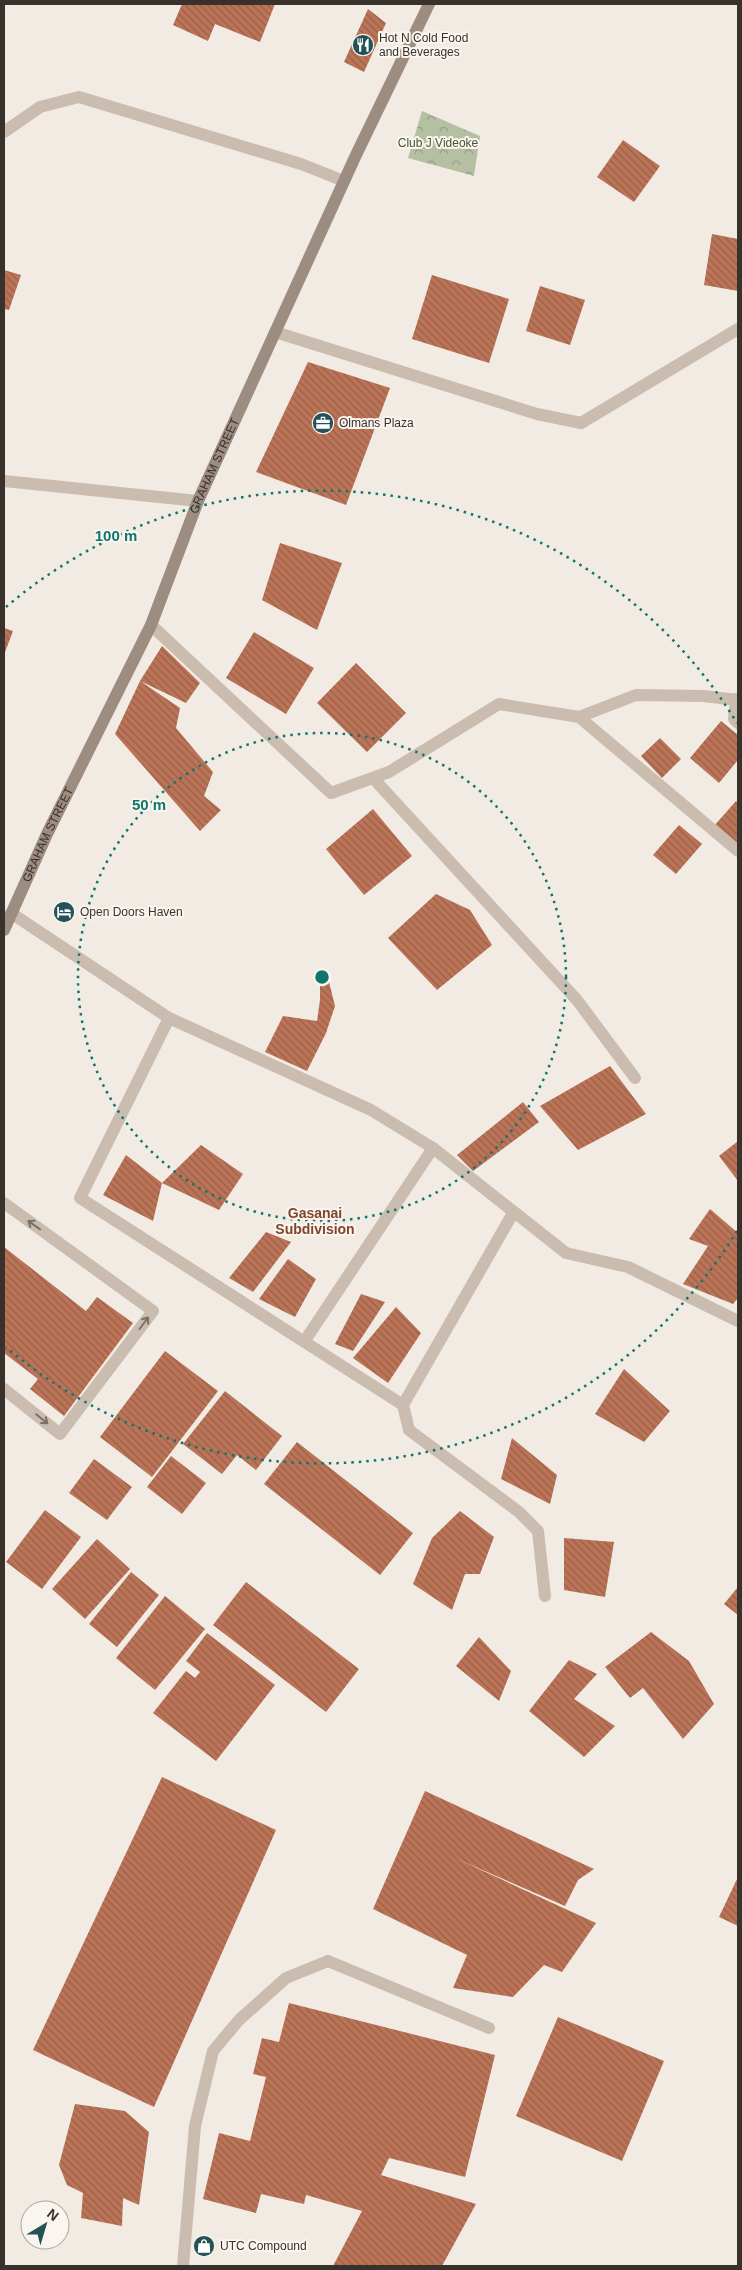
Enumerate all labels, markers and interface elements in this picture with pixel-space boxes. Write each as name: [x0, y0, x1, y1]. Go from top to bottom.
place label: Hot N Cold Food and Beverages: [379, 31, 468, 59]
restaurant icon: Hot N Cold Food and Beverages: [351, 33, 375, 57]
park label: Club J Videoke: [398, 136, 479, 150]
office icon: Olmans Plaza: [311, 411, 335, 435]
street label: GRAHAM STREET: [187, 415, 242, 516]
place label: Olmans Plaza: [339, 416, 414, 430]
text: 100 m: [95, 527, 137, 544]
street label: GRAHAM STREET: [19, 784, 77, 884]
text: 50 m: [132, 796, 166, 813]
hotel icon: Open Doors Haven: [52, 900, 76, 924]
place label: Open Doors Haven: [80, 905, 183, 919]
centre of rings: [313, 968, 331, 986]
district label: Gasanai Subdivision: [275, 1205, 355, 1237]
one-way arrow: [27, 1220, 41, 1230]
one-way arrow: [139, 1316, 149, 1330]
one-way arrow: [35, 1414, 48, 1425]
north arrow: [20, 2200, 70, 2250]
text: N: [44, 2205, 62, 2224]
shop icon: UTC Compound: [192, 2234, 216, 2258]
place label: UTC Compound: [220, 2239, 307, 2253]

